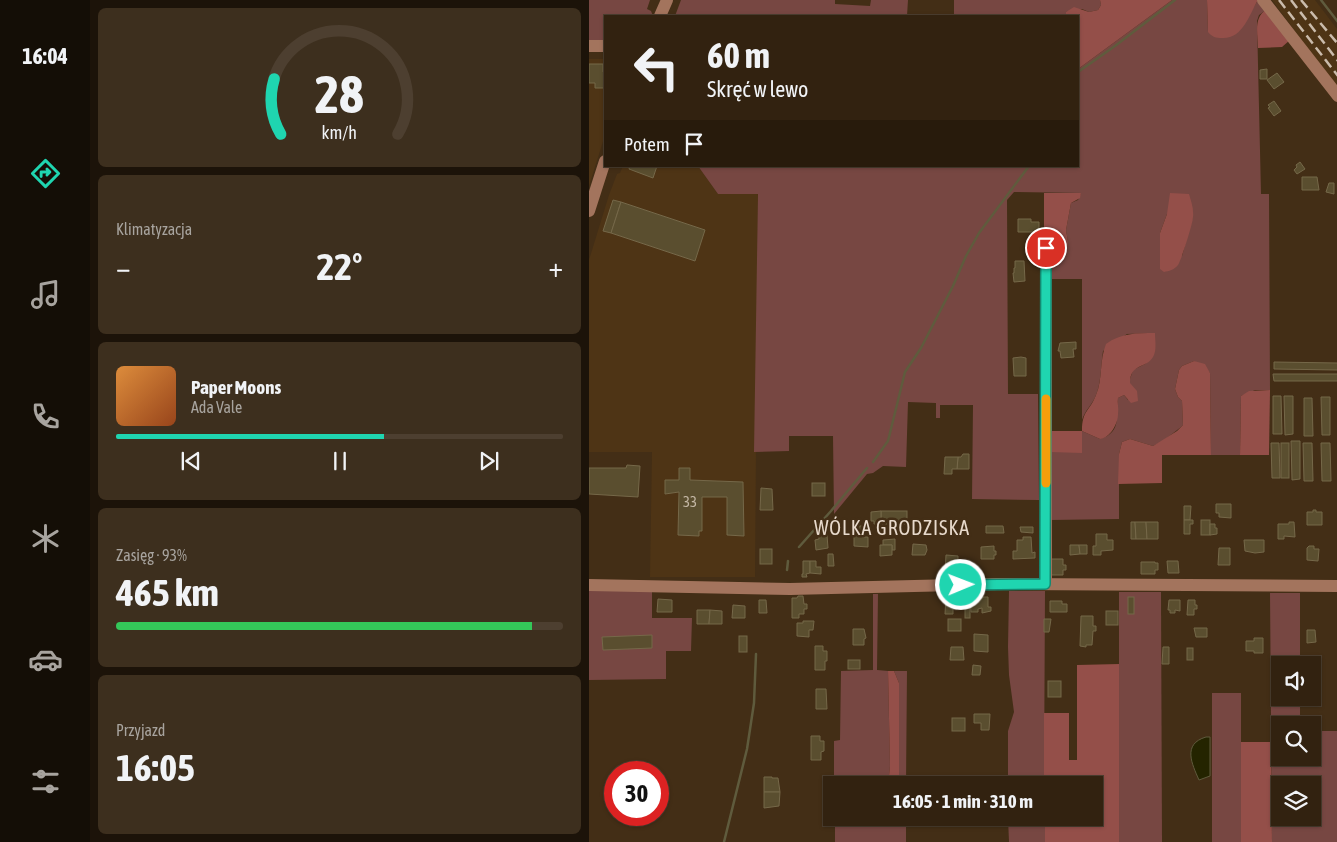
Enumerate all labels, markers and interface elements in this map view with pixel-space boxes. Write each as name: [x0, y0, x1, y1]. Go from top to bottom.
icon: left: [624, 35, 689, 100]
text: 60 m: [707, 35, 770, 75]
text: 16:04: [22, 43, 68, 69]
text: 28: [315, 64, 364, 124]
text: Skręć w lewo: [707, 76, 808, 102]
text: km/h: [322, 122, 357, 143]
icon: arrive: [680, 130, 708, 158]
text: Potem: [624, 133, 670, 155]
icon: directions: [28, 156, 63, 191]
text: Klimatyzacja: [116, 220, 192, 238]
pin: [1025, 227, 1067, 269]
icon: arrive: [1032, 234, 1060, 262]
text: 22°: [316, 245, 363, 288]
text: −: [116, 251, 131, 283]
text: +: [548, 251, 563, 283]
icon: music: [28, 277, 63, 312]
text: Paper Moons: [191, 376, 281, 398]
text: Ada Vale: [191, 398, 242, 416]
icon: phone: [28, 399, 63, 434]
icon: previous: [177, 447, 205, 475]
icon: pause: [326, 447, 354, 475]
icon: next: [475, 447, 503, 475]
house number: 33: [683, 493, 697, 510]
district label: WÓLKA GRODZISKA: [814, 516, 970, 539]
icon: climate: [28, 521, 63, 556]
text: Zasięg · 93%: [116, 546, 187, 564]
position arrow: [934, 558, 986, 610]
text: 465 km: [116, 571, 219, 614]
icon: car: [28, 642, 63, 677]
map controls: [1271, 656, 1321, 826]
button: sound: [1271, 656, 1321, 706]
button: search: [1271, 716, 1321, 766]
text: Przyjazd: [116, 721, 165, 739]
text: 16:05: [116, 746, 195, 789]
speed limit sign: 30: [604, 761, 669, 826]
icon: filters: [28, 764, 63, 799]
button: layers: [1271, 776, 1321, 826]
text: 16:05 · 1 min · 310 m: [893, 790, 1033, 812]

